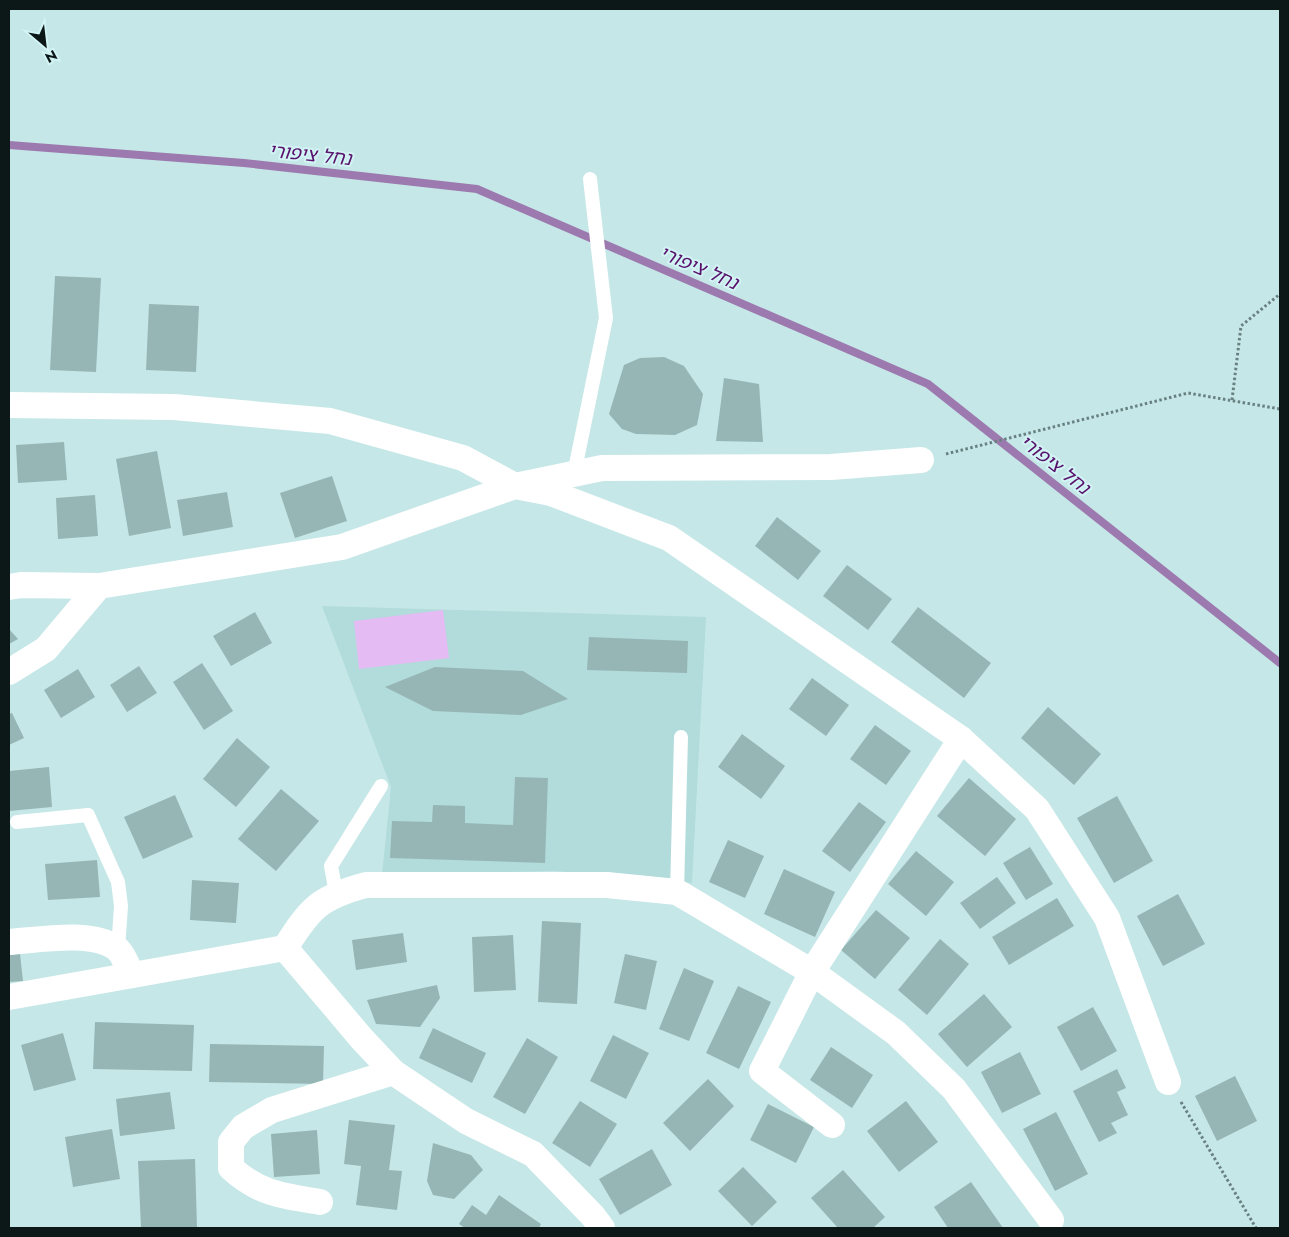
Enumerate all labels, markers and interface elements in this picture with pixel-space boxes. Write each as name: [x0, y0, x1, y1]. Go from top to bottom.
north arrow: [20, 20, 70, 70]
text: N: [41, 45, 61, 68]
water label: נחל ציפורי: [267, 137, 355, 172]
water label: נחל ציפורי: [655, 239, 744, 297]
water label: נחל ציפורי: [1014, 428, 1097, 502]

